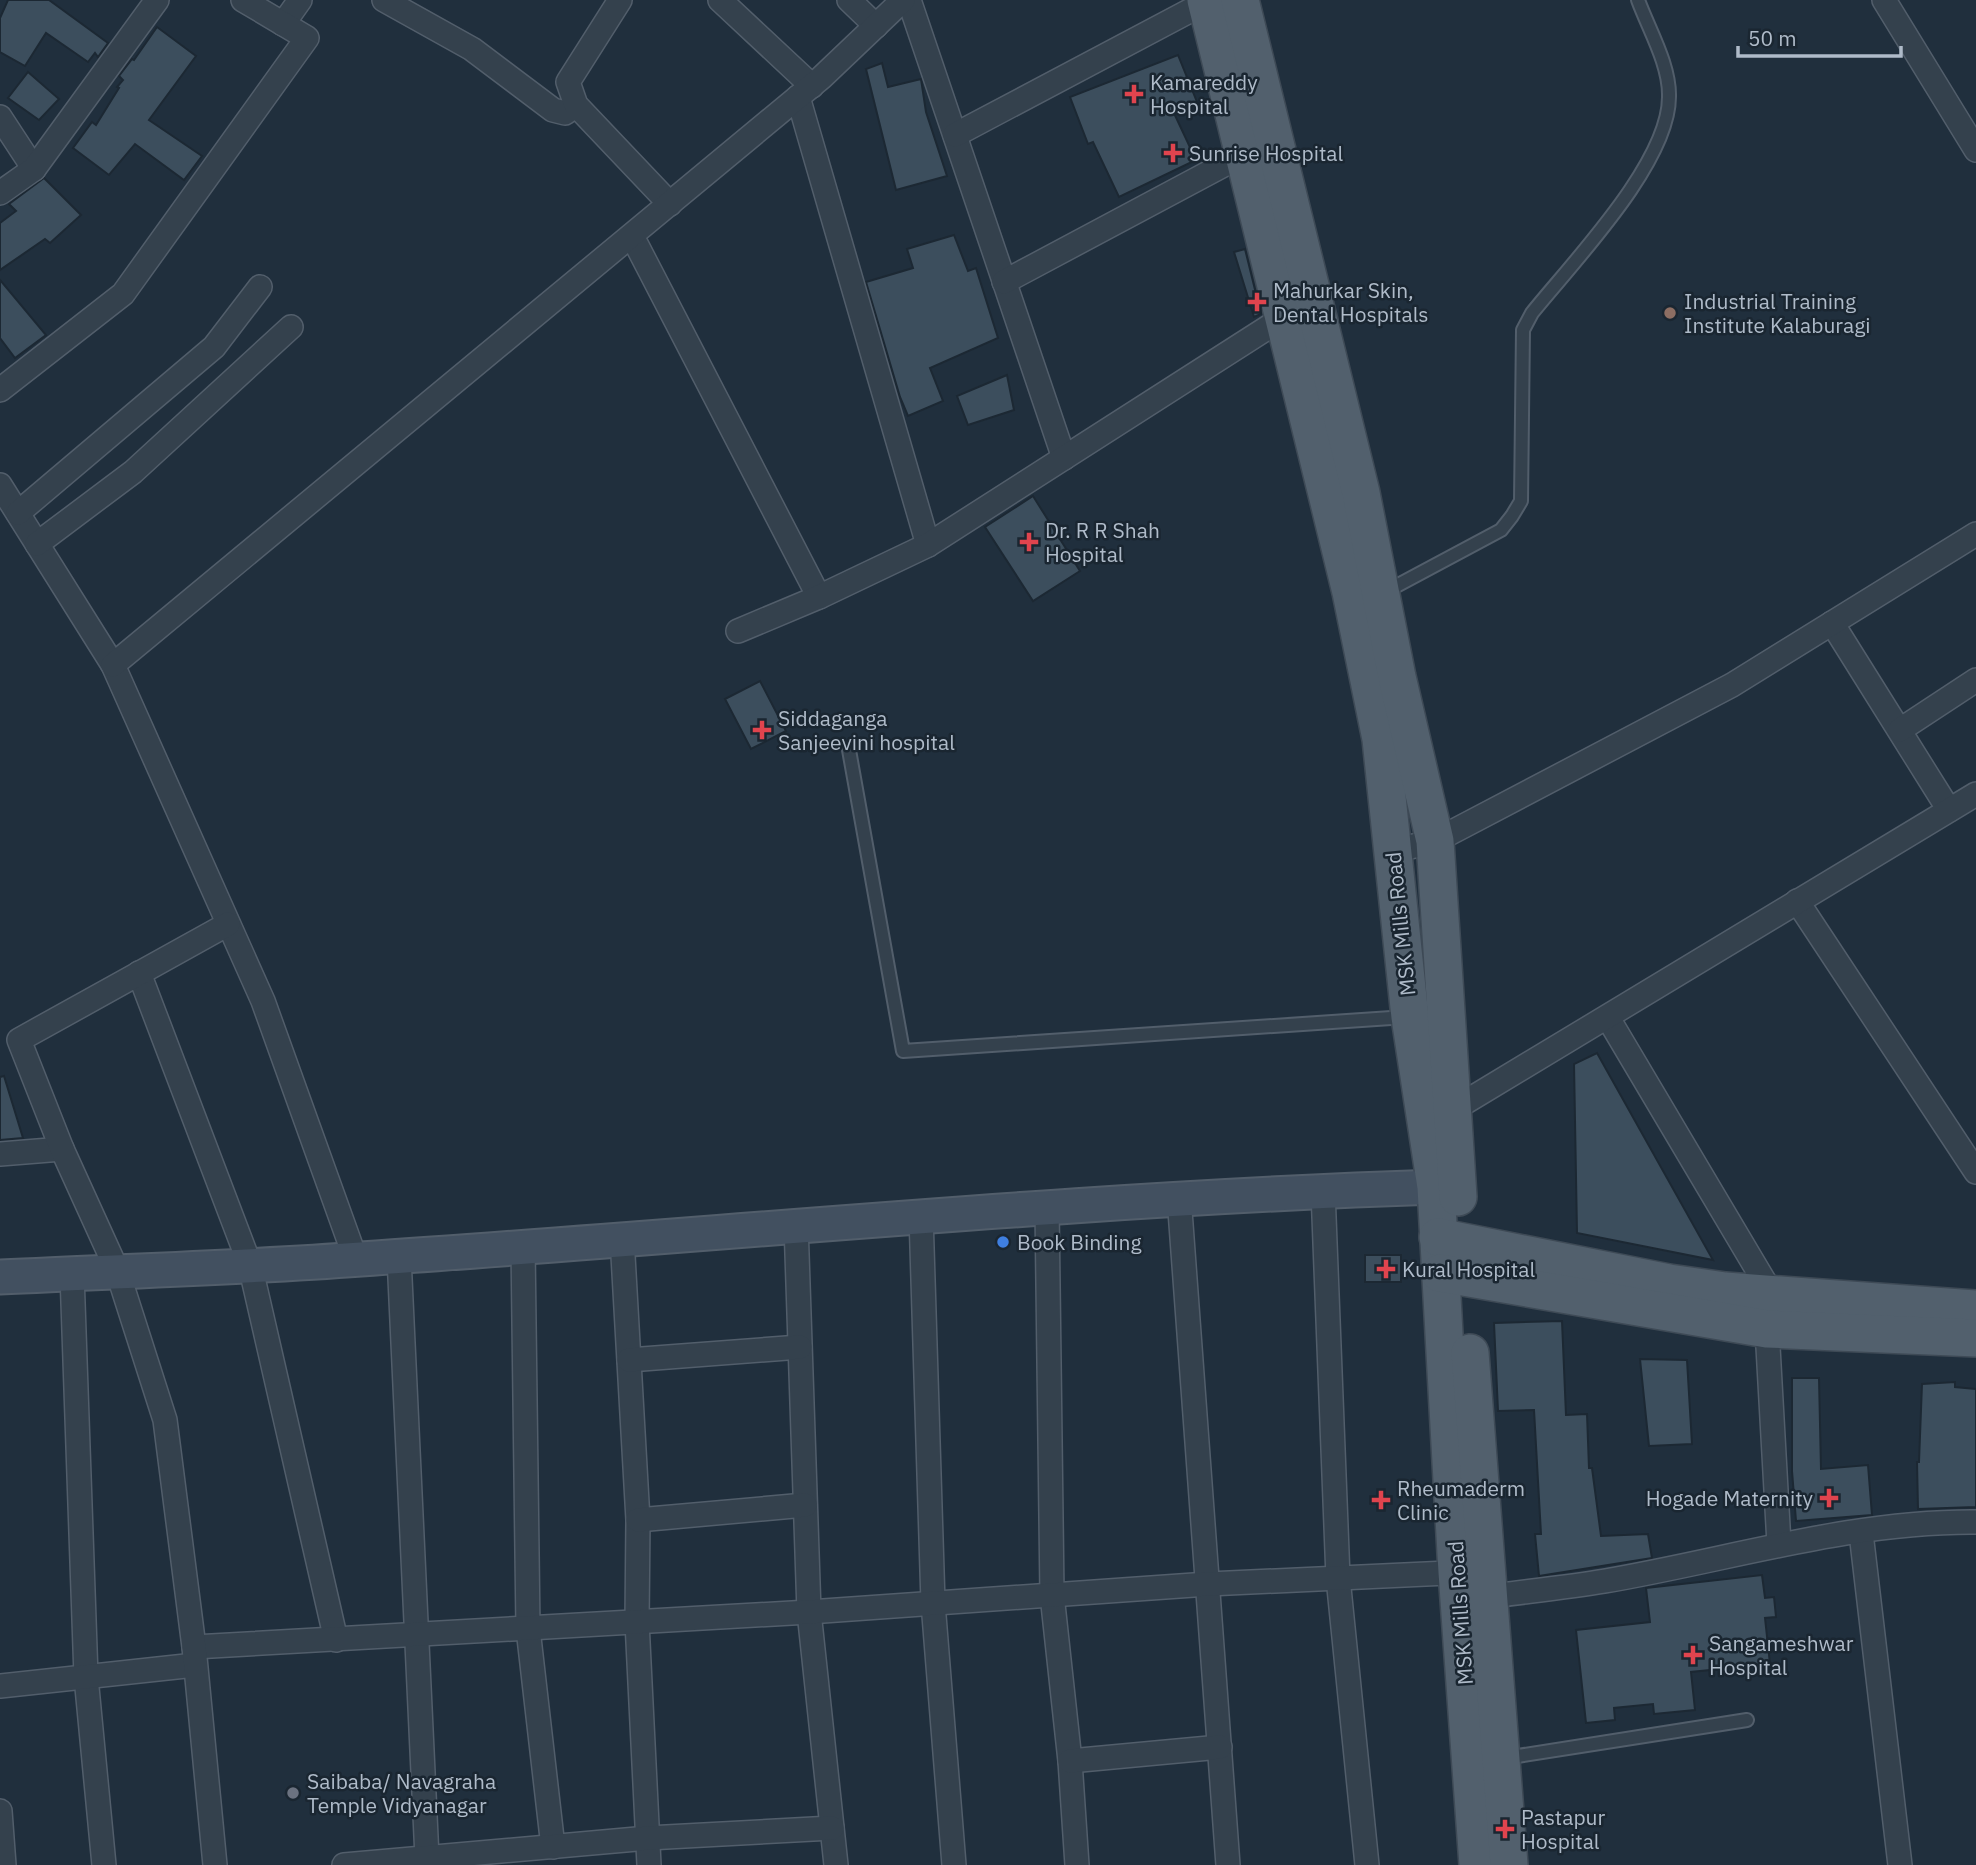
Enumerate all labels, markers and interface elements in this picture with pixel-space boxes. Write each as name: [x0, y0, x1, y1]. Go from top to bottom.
scale bar: [1738, 14, 1901, 58]
text: 50 m: [1748, 24, 1797, 52]
place label: Kamareddy Hospital: [1150, 68, 1258, 120]
marker: Kamareddy Hospital: [1124, 84, 1144, 104]
place label: Sunrise Hospital: [1189, 139, 1344, 167]
marker: Sunrise Hospital: [1163, 143, 1183, 163]
place label: Mahurkar Skin, Dental Hospitals: [1273, 276, 1429, 328]
place label: Industrial Training Institute Kalaburagi: [1684, 287, 1871, 339]
marker: Mahurkar Skin, Dental Hospitals: [1247, 292, 1267, 312]
marker: Industrial Training Institute Kalaburagi: [1662, 305, 1678, 321]
place label: Dr. R R Shah Hospital: [1045, 516, 1160, 568]
marker: Dr. R R Shah Hospital: [1019, 532, 1039, 552]
place label: Siddaganga Sanjeevini hospital: [778, 704, 955, 756]
marker: Siddaganga Sanjeevini hospital: [752, 720, 772, 740]
street label: MSK Mills Road: [1379, 851, 1421, 997]
place label: Book Binding: [1017, 1228, 1142, 1256]
marker: Book Binding: [995, 1234, 1011, 1250]
place label: Kural Hospital: [1402, 1255, 1535, 1283]
marker: Kural Hospital: [1376, 1259, 1396, 1279]
place label: Rheumaderm Clinic: [1397, 1474, 1525, 1526]
place label: Hogade Maternity: [1646, 1484, 1814, 1512]
marker: Hogade Maternity: [1819, 1488, 1839, 1508]
marker: Rheumaderm Clinic: [1371, 1490, 1391, 1510]
street label: MSK Mills Road: [1441, 1540, 1479, 1686]
place label: Sangameshwar Hospital: [1709, 1629, 1854, 1681]
marker: Sangameshwar Hospital: [1683, 1645, 1703, 1665]
place label: Saibaba/ Navagraha Temple Vidyanagar: [307, 1767, 496, 1819]
marker: Saibaba/ Navagraha Temple Vidyanagar: [285, 1785, 301, 1801]
place label: Pastapur Hospital: [1521, 1803, 1606, 1855]
marker: Pastapur Hospital: [1495, 1819, 1515, 1839]

